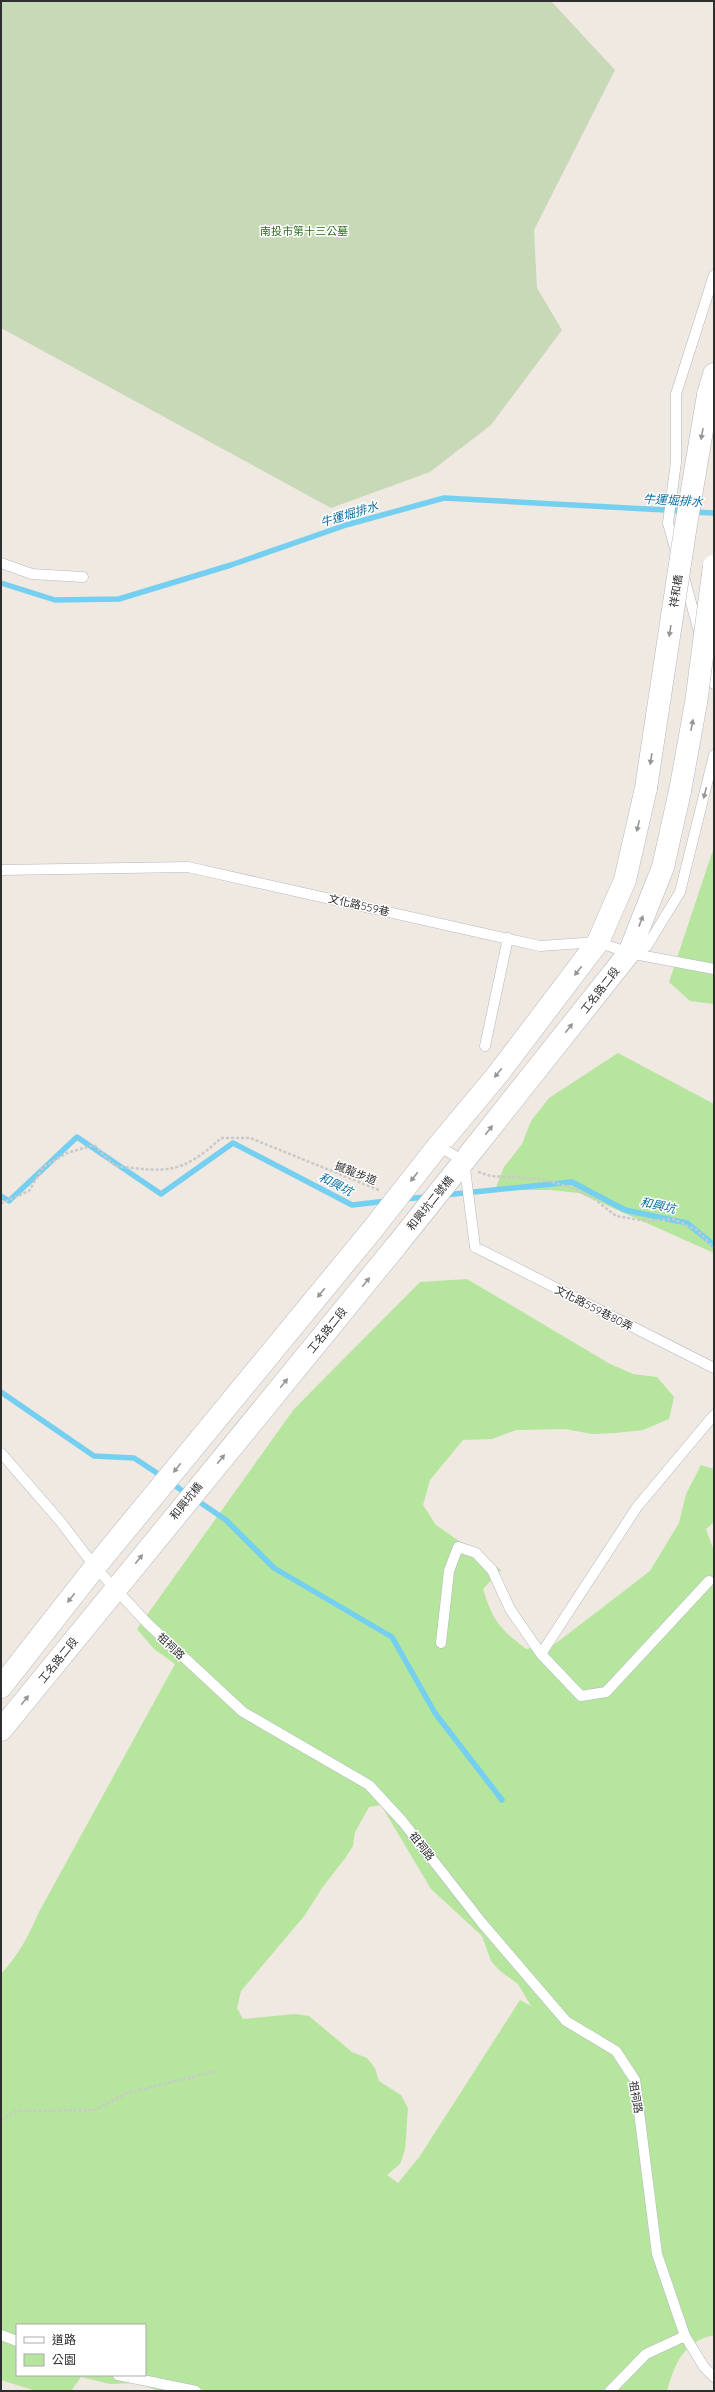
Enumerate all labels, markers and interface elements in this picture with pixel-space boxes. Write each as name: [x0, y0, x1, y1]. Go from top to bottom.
park label: 南投市第十三公墓: [260, 224, 348, 238]
one-way arrow: [699, 427, 705, 440]
water label: 牛運堀排水: [643, 491, 704, 509]
water label: 牛運堀排水: [318, 498, 381, 530]
street label: 祥和橋: [667, 574, 685, 608]
one-way arrow: [667, 625, 673, 637]
one-way arrow: [689, 719, 695, 732]
one-way arrow: [648, 753, 654, 766]
one-way arrow: [701, 787, 707, 800]
one-way arrow: [634, 820, 640, 832]
street label: 文化路559巷: [327, 891, 391, 919]
one-way arrow: [639, 915, 645, 927]
street label: 工名路二段: [578, 964, 622, 1016]
one-way arrow: [574, 965, 582, 976]
one-way arrow: [565, 1023, 574, 1034]
one-way arrow: [494, 1068, 503, 1079]
one-way arrow: [484, 1125, 493, 1136]
street label: 撼龍步道: [333, 1158, 379, 1188]
water label: 和興坑: [317, 1169, 357, 1200]
one-way arrow: [410, 1171, 418, 1182]
street label: 和興坑二號橋: [404, 1173, 456, 1233]
water label: 和興坑: [639, 1194, 679, 1216]
one-way arrow: [362, 1277, 370, 1288]
street label: 文化路559巷80弄: [553, 1282, 635, 1334]
one-way arrow: [316, 1287, 325, 1298]
street label: 工名路二段: [304, 1304, 350, 1356]
one-way arrow: [279, 1377, 288, 1388]
one-way arrow: [217, 1453, 226, 1464]
one-way arrow: [172, 1463, 181, 1474]
street label: 和興坑橋: [167, 1479, 205, 1523]
one-way arrow: [134, 1554, 143, 1565]
one-way arrow: [67, 1593, 75, 1604]
street label: 祖祠路: [154, 1630, 188, 1662]
street label: 工名路二段: [35, 1634, 81, 1686]
one-way arrow: [21, 1694, 30, 1705]
street label: 祖祠路: [406, 1829, 438, 1863]
street label: 祖祠路: [626, 2080, 646, 2114]
legend: [16, 2324, 146, 2376]
text: 道路: [52, 2332, 76, 2347]
text: 公園: [52, 2352, 76, 2367]

